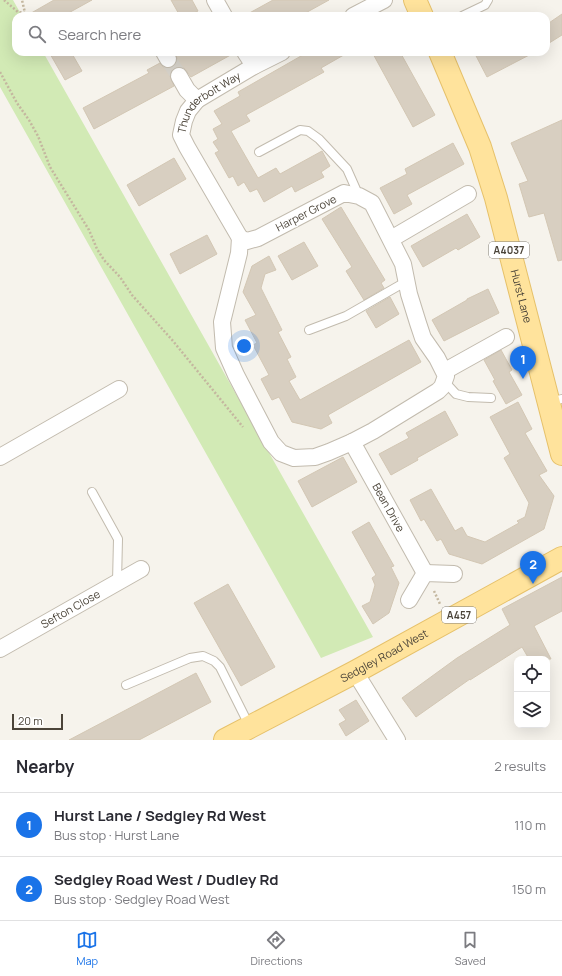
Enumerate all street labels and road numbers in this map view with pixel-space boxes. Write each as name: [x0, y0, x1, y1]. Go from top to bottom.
street label: Thunderbolt Way: [174, 68, 243, 135]
street label: Harper Grove: [273, 191, 339, 234]
road number: A4037: [489, 242, 529, 258]
street label: Hurst Lane: [508, 268, 536, 325]
street label: Bean Drive: [369, 480, 409, 535]
street label: Sefton Close: [38, 586, 103, 631]
road number: A457: [442, 607, 476, 623]
street label: Sedgley Road West: [337, 625, 430, 685]

